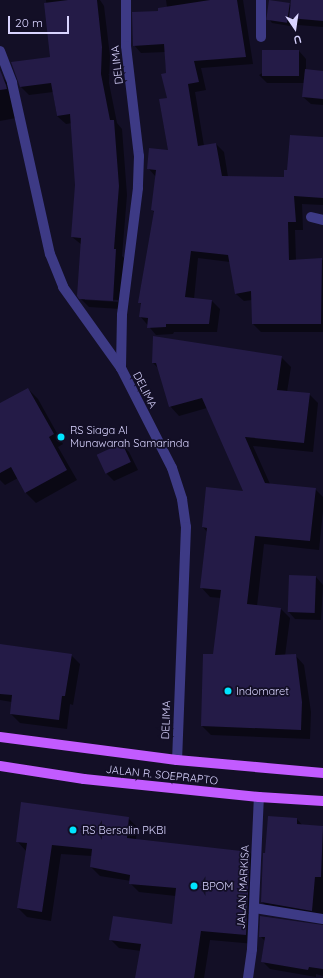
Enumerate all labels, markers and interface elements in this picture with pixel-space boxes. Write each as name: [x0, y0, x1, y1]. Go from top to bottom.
scale bar: [10, 8, 71, 34]
north arrow: [275, 8, 315, 48]
text: 20 m: [15, 15, 43, 30]
text: U: [292, 32, 303, 47]
street label: DELIMA: [108, 45, 126, 85]
street label: DELIMA: [130, 370, 160, 410]
place label: RS Siaga Al Munawarah Samarinda: [70, 424, 189, 450]
marker: RS Siaga Al Munawarah Samarinda: [55, 431, 67, 443]
place label: Indomaret: [236, 684, 289, 698]
marker: Indomaret: [223, 686, 233, 696]
street label: DELIMA: [159, 700, 173, 740]
street label: JALAN R. SOEPRAPTO: [105, 763, 219, 787]
place label: RS Bersalin PKBI: [82, 823, 166, 837]
marker: RS Bersalin PKBI: [67, 824, 79, 836]
street label: JALAN MARKISA: [234, 845, 252, 929]
place label: BPOM: [202, 879, 233, 893]
marker: BPOM: [189, 881, 199, 891]

